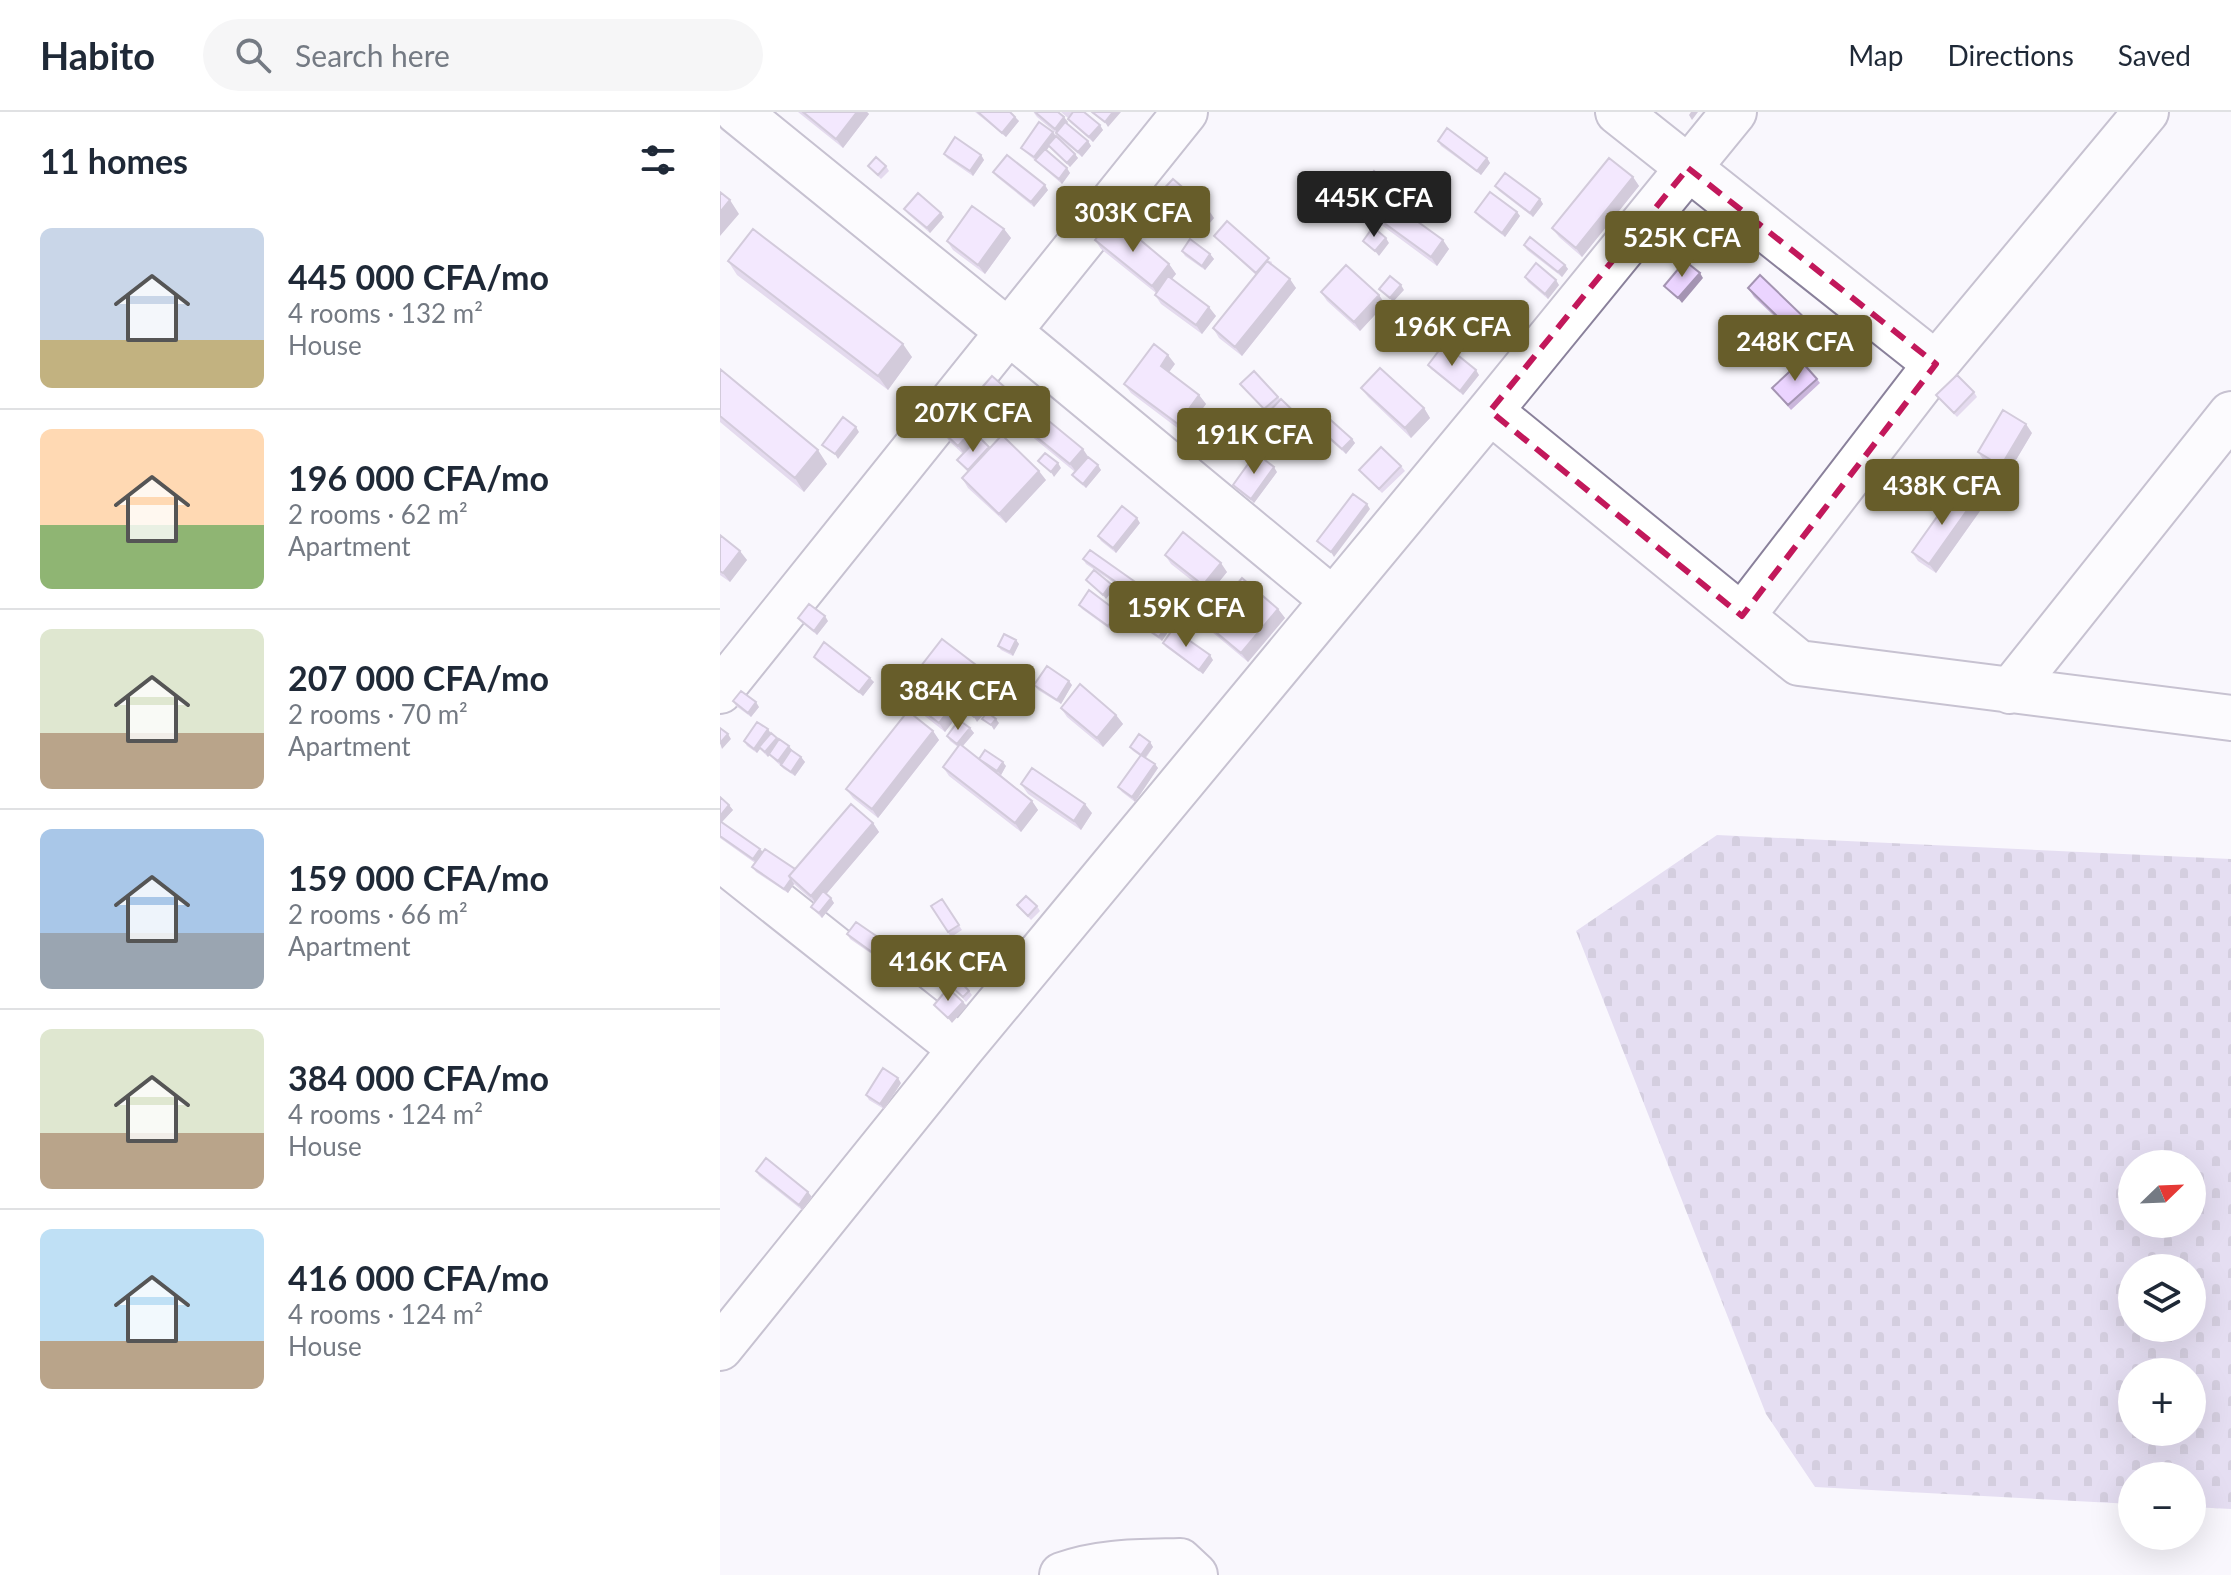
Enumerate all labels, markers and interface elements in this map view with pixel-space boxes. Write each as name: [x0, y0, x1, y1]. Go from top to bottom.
search box: [203, 19, 763, 91]
text: Habito: [40, 32, 155, 78]
icon: search: [231, 33, 275, 77]
text: Search here: [295, 37, 450, 73]
text: Map: [1848, 38, 1903, 72]
text: Directions: [1947, 38, 2074, 72]
text: Saved: [2118, 38, 2191, 72]
icon: filters: [636, 138, 680, 182]
text: 11 homes: [40, 140, 188, 181]
pin: 445K CFA: [1291, 171, 1457, 239]
text: 445K CFA: [1315, 181, 1433, 213]
pin: 303K CFA: [1050, 186, 1216, 254]
text: 303K CFA: [1074, 196, 1192, 228]
pin: 525K CFA: [1599, 211, 1765, 279]
text: 525K CFA: [1623, 221, 1741, 253]
text: 445 000 CFA/mo: [288, 256, 549, 297]
icon: home: [104, 260, 200, 356]
text: 4 rooms · 132 m²: [288, 297, 483, 329]
pin: 196K CFA: [1369, 300, 1535, 368]
text: 196K CFA: [1393, 310, 1511, 342]
pin: 248K CFA: [1712, 315, 1878, 383]
text: 248K CFA: [1736, 325, 1854, 357]
text: House: [288, 329, 362, 361]
pin: 207K CFA: [890, 386, 1056, 454]
text: 207K CFA: [914, 396, 1032, 428]
pin: 191K CFA: [1171, 408, 1337, 476]
text: 191K CFA: [1195, 418, 1313, 450]
text: 196 000 CFA/mo: [288, 457, 549, 498]
pin: 438K CFA: [1859, 459, 2025, 527]
icon: home: [104, 461, 200, 557]
text: 438K CFA: [1883, 469, 2001, 501]
text: 2 rooms · 62 m²: [288, 498, 468, 530]
text: Apartment: [288, 530, 411, 562]
pin: 159K CFA: [1103, 581, 1269, 649]
text: 159K CFA: [1127, 591, 1245, 623]
text: 207 000 CFA/mo: [288, 657, 549, 698]
icon: home: [104, 661, 200, 757]
pin: 384K CFA: [875, 664, 1041, 732]
text: 384K CFA: [899, 674, 1017, 706]
text: 2 rooms · 70 m²: [288, 698, 468, 730]
text: Apartment: [288, 730, 411, 762]
text: 159 000 CFA/mo: [288, 857, 549, 898]
icon: home: [104, 861, 200, 957]
text: 2 rooms · 66 m²: [288, 898, 468, 930]
text: Apartment: [288, 930, 411, 962]
pin: 416K CFA: [865, 935, 1031, 1003]
text: 416K CFA: [889, 945, 1007, 977]
text: 384 000 CFA/mo: [288, 1057, 549, 1098]
icon: home: [104, 1061, 200, 1157]
text: 4 rooms · 124 m²: [288, 1098, 483, 1130]
text: House: [288, 1130, 362, 1162]
north arrow: [2118, 1150, 2206, 1238]
map controls: [2118, 1150, 2206, 1550]
button: layers: [2118, 1254, 2206, 1342]
text: 416 000 CFA/mo: [288, 1257, 549, 1298]
icon: home: [104, 1261, 200, 1357]
text: 4 rooms · 124 m²: [288, 1298, 483, 1330]
text: House: [288, 1330, 362, 1362]
button: +: [2118, 1358, 2206, 1446]
button: −: [2118, 1462, 2206, 1550]

